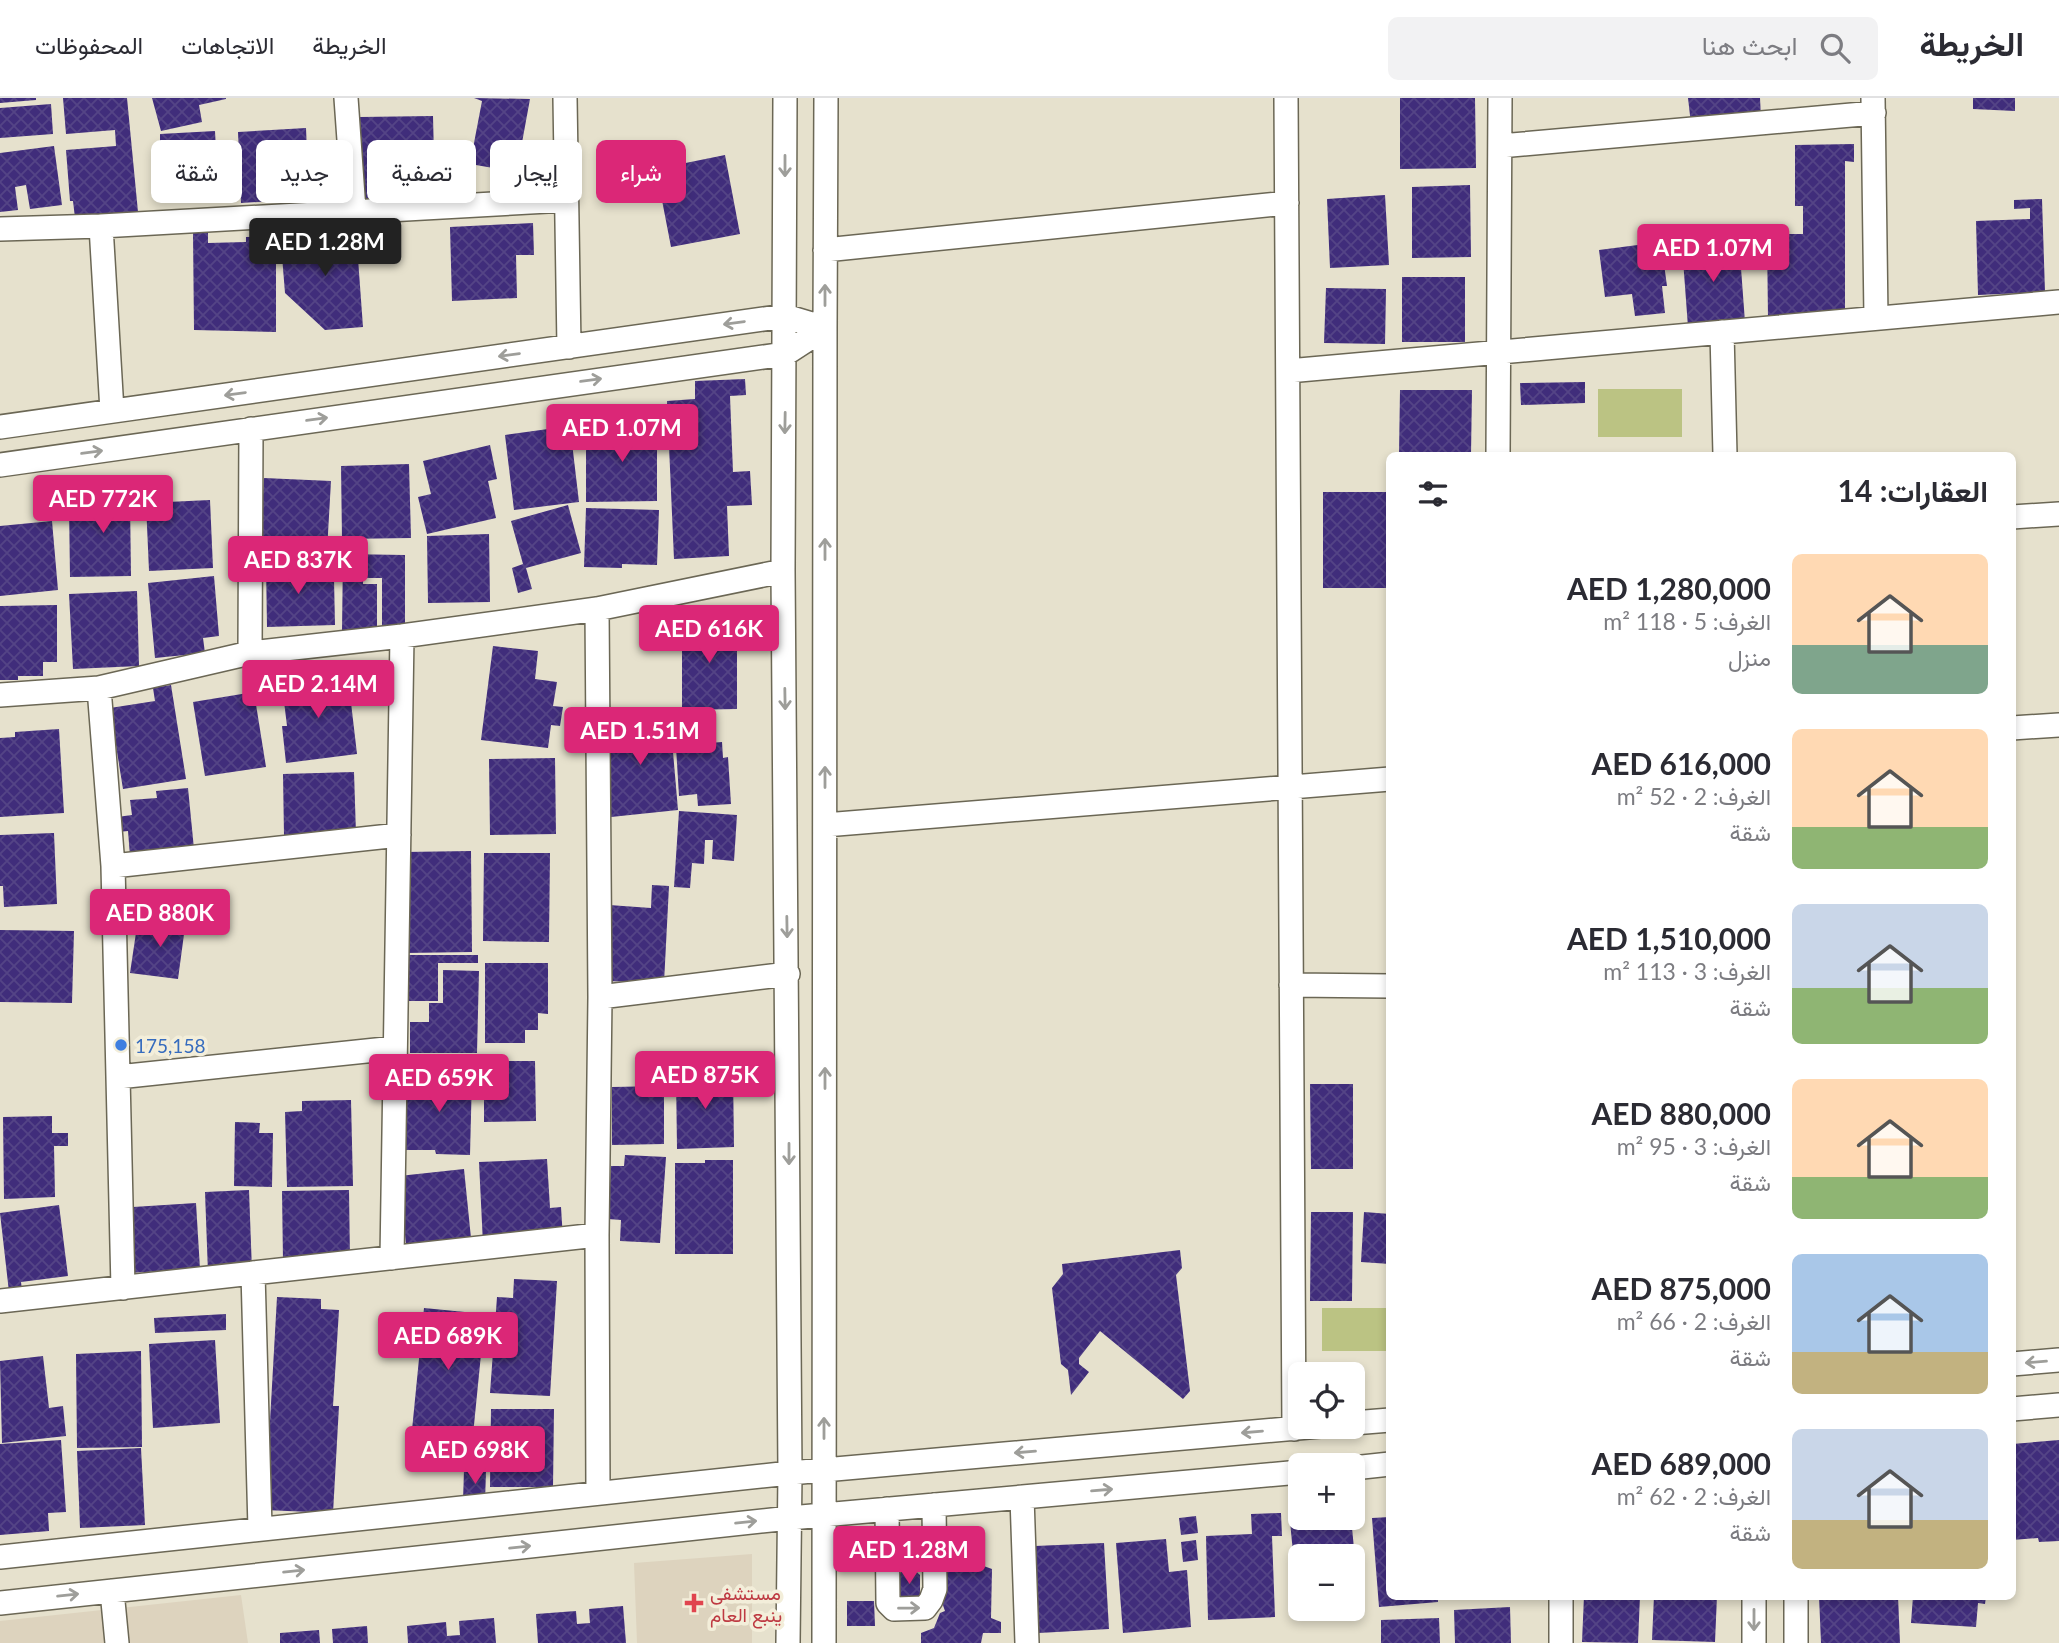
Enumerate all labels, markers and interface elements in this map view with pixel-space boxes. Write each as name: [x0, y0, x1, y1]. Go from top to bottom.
search box: [1388, 17, 1878, 80]
text: الخريطة: [1920, 23, 2024, 63]
text: ابحث هنا: [1702, 29, 1798, 61]
icon: search: [1816, 29, 1854, 67]
text: المحفوظات: [35, 30, 143, 59]
text: الاتجاهات: [181, 30, 274, 59]
text: الخريطة: [312, 30, 387, 59]
chip: شقة: [151, 140, 242, 203]
chip: جديد: [256, 140, 353, 203]
chip: تصفية: [367, 140, 476, 203]
chip: إيجار: [490, 140, 582, 203]
chip: شراء: [596, 140, 686, 203]
one-way arrow: [778, 154, 792, 177]
pin: AED 1.28M: [245, 218, 405, 278]
pin: AED 1.07M: [1633, 225, 1793, 284]
text: AED 1.28M: [265, 227, 385, 255]
text: AED 1.07M: [1653, 233, 1773, 261]
one-way arrow: [818, 284, 832, 307]
one-way arrow: [723, 317, 746, 330]
one-way arrow: [498, 349, 521, 362]
one-way arrow: [579, 374, 602, 387]
one-way arrow: [224, 388, 247, 401]
pin: AED 1.07M: [542, 404, 702, 464]
one-way arrow: [778, 411, 792, 434]
one-way arrow: [305, 413, 328, 426]
text: AED 1.07M: [562, 413, 682, 441]
one-way arrow: [80, 445, 103, 458]
text: العقارات: 14: [1838, 472, 1988, 508]
icon: filters: [1414, 475, 1452, 513]
pin: AED 772K: [31, 476, 175, 535]
text: AED 772K: [49, 484, 157, 512]
pin: AED 837K: [226, 536, 370, 596]
one-way arrow: [818, 538, 832, 561]
text: AED 837K: [244, 545, 352, 573]
text: AED 1,280,000: [1567, 570, 1771, 606]
icon: home: [1848, 582, 1932, 666]
pin: AED 616K: [637, 606, 781, 665]
text: الغرف: 5 · 118 m²: [1603, 607, 1771, 635]
text: AED 616K: [655, 614, 763, 642]
text: منزل: [1728, 643, 1771, 671]
pin: AED 2.14M: [238, 660, 398, 720]
text: AED 2.14M: [258, 669, 378, 697]
one-way arrow: [778, 687, 792, 710]
pin: AED 1.51M: [560, 708, 720, 767]
text: AED 1.51M: [580, 716, 700, 744]
text: AED 616,000: [1591, 745, 1771, 781]
icon: home: [1848, 757, 1932, 841]
one-way arrow: [818, 766, 832, 789]
text: الغرف: 2 · 52 m²: [1617, 782, 1771, 810]
text: شقة: [1729, 818, 1771, 846]
pin: AED 880K: [88, 890, 232, 949]
text: AED 880K: [106, 898, 214, 926]
one-way arrow: [780, 915, 794, 938]
text: AED 1,510,000: [1567, 920, 1771, 956]
icon: home: [1848, 932, 1932, 1016]
text: الغرف: 3 · 113 m²: [1603, 957, 1771, 985]
text: شقة: [1729, 993, 1771, 1021]
place label: 175,158: [135, 1034, 205, 1057]
marker: 175,158: [113, 1037, 129, 1053]
pin: AED 875K: [633, 1052, 777, 1111]
pin: AED 659K: [367, 1054, 511, 1114]
text: AED 875K: [651, 1060, 759, 1088]
text: AED 659K: [385, 1063, 493, 1091]
one-way arrow: [818, 1067, 832, 1090]
text: AED 880,000: [1591, 1095, 1771, 1131]
icon: home: [1848, 1107, 1932, 1191]
text: الغرف: 3 · 95 m²: [1617, 1132, 1771, 1160]
one-way arrow: [782, 1142, 796, 1165]
text: شقة: [1729, 1168, 1771, 1196]
text: AED 875,000: [1591, 1270, 1771, 1306]
icon: home: [1848, 1282, 1932, 1366]
text: الغرف: 2 · 66 m²: [1617, 1307, 1771, 1335]
pin: AED 689K: [376, 1312, 520, 1372]
text: AED 689K: [394, 1321, 502, 1349]
text: شقة: [1729, 1343, 1771, 1371]
one-way arrow: [2025, 1356, 2048, 1369]
map controls: [1288, 1362, 1365, 1621]
button: locate: [1288, 1362, 1365, 1439]
one-way arrow: [817, 1417, 831, 1440]
pin: AED 698K: [403, 1426, 547, 1486]
one-way arrow: [1241, 1426, 1264, 1439]
text: AED 698K: [421, 1435, 529, 1463]
text: AED 689,000: [1591, 1445, 1771, 1481]
one-way arrow: [1015, 1446, 1037, 1459]
button: +: [1288, 1453, 1365, 1530]
icon: home: [1848, 1457, 1932, 1541]
text: الغرف: 2 · 62 m²: [1617, 1482, 1771, 1510]
one-way arrow: [1090, 1483, 1113, 1496]
one-way arrow: [735, 1516, 757, 1529]
text: شقة: [1729, 1518, 1771, 1546]
pin: AED 1.28M: [829, 1526, 989, 1586]
text: AED 1.28M: [849, 1535, 969, 1563]
one-way arrow: [508, 1540, 531, 1553]
button: −: [1288, 1544, 1365, 1621]
one-way arrow: [282, 1564, 305, 1577]
place label: مستشفى ينبع العام: [710, 1581, 782, 1629]
one-way arrow: [56, 1589, 79, 1602]
marker: مستشفى ينبع العام: [684, 1593, 704, 1613]
one-way arrow: [897, 1602, 920, 1615]
one-way arrow: [1747, 1608, 1761, 1631]

